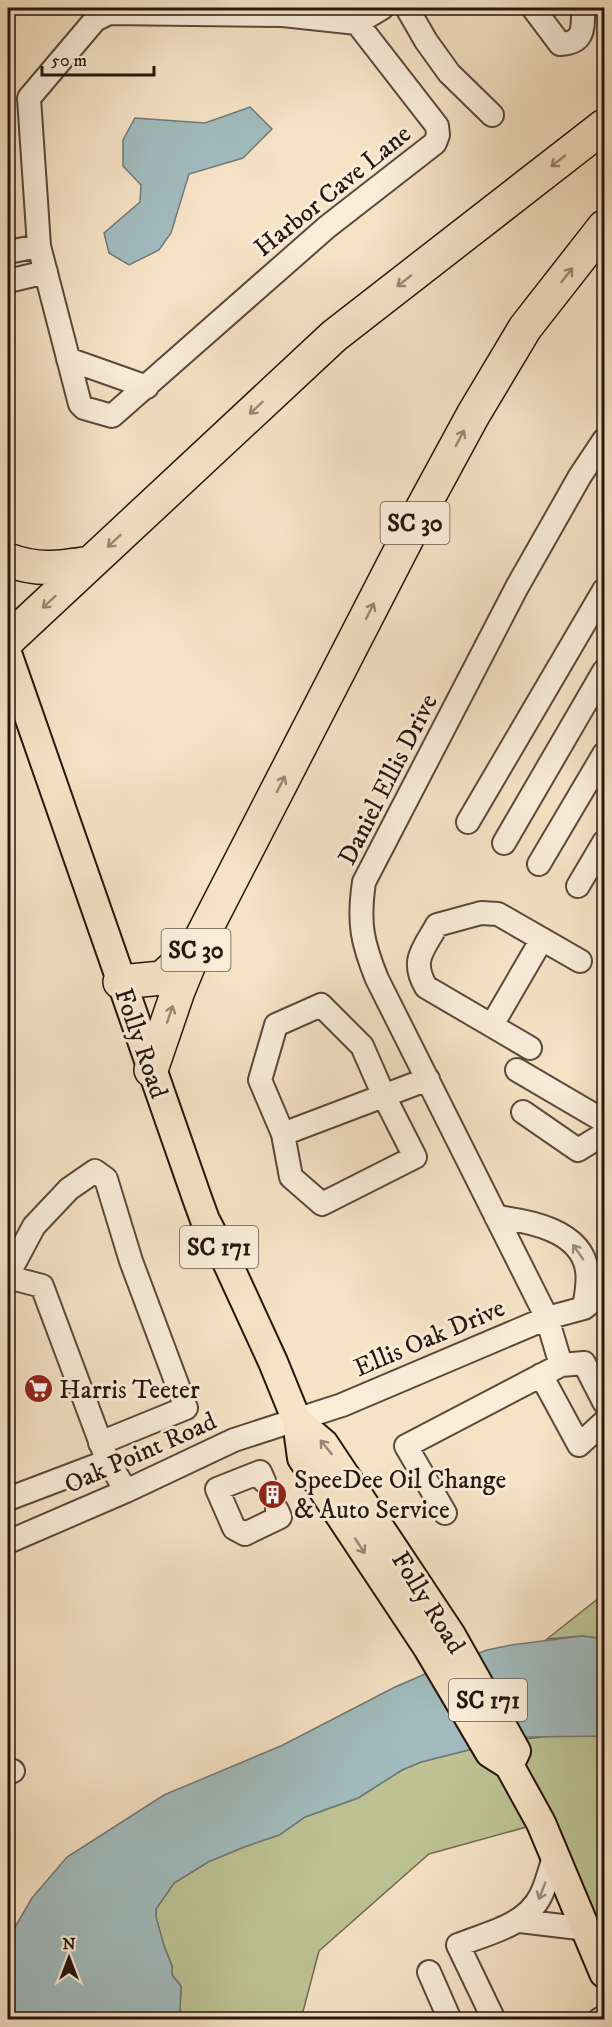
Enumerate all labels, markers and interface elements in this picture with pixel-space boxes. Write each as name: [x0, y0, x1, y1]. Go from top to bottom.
scale bar: [42, 39, 154, 77]
text: 50 m: [51, 50, 87, 72]
street label: Harbor Cave Lane: [248, 118, 418, 265]
one-way arrow: [550, 155, 566, 168]
one-way arrow: [560, 267, 573, 283]
one-way arrow: [396, 274, 412, 287]
one-way arrow: [249, 401, 264, 415]
one-way arrow: [454, 430, 466, 447]
road number: SC 30: [380, 502, 450, 544]
one-way arrow: [106, 534, 121, 548]
one-way arrow: [41, 595, 56, 609]
one-way arrow: [365, 602, 376, 620]
street label: Daniel Ellis Drive: [331, 689, 446, 871]
one-way arrow: [276, 776, 288, 794]
road number: SC 30: [162, 929, 230, 971]
street label: Folly Road: [106, 984, 175, 1103]
one-way arrow: [166, 1005, 177, 1024]
road number: SC 171: [180, 1226, 258, 1268]
one-way arrow: [572, 1245, 584, 1261]
street label: Ellis Oak Drive: [349, 1292, 510, 1385]
supermarket icon: Harris Teeter: [22, 1373, 54, 1405]
place label: Harris Teeter: [59, 1374, 200, 1407]
street label: Oak Point Road: [59, 1405, 222, 1502]
one-way arrow: [319, 1439, 332, 1455]
place label: SpeeDee Oil Change & Auto Service: [294, 1464, 506, 1527]
building icon: SpeeDee Oil Change & Auto Service: [257, 1478, 289, 1510]
one-way arrow: [354, 1537, 366, 1553]
street label: Folly Road: [383, 1545, 472, 1660]
road number: SC 171: [449, 1679, 527, 1721]
one-way arrow: [536, 1881, 547, 1900]
north arrow: [39, 1928, 99, 1988]
text: N: [62, 1934, 76, 1954]

